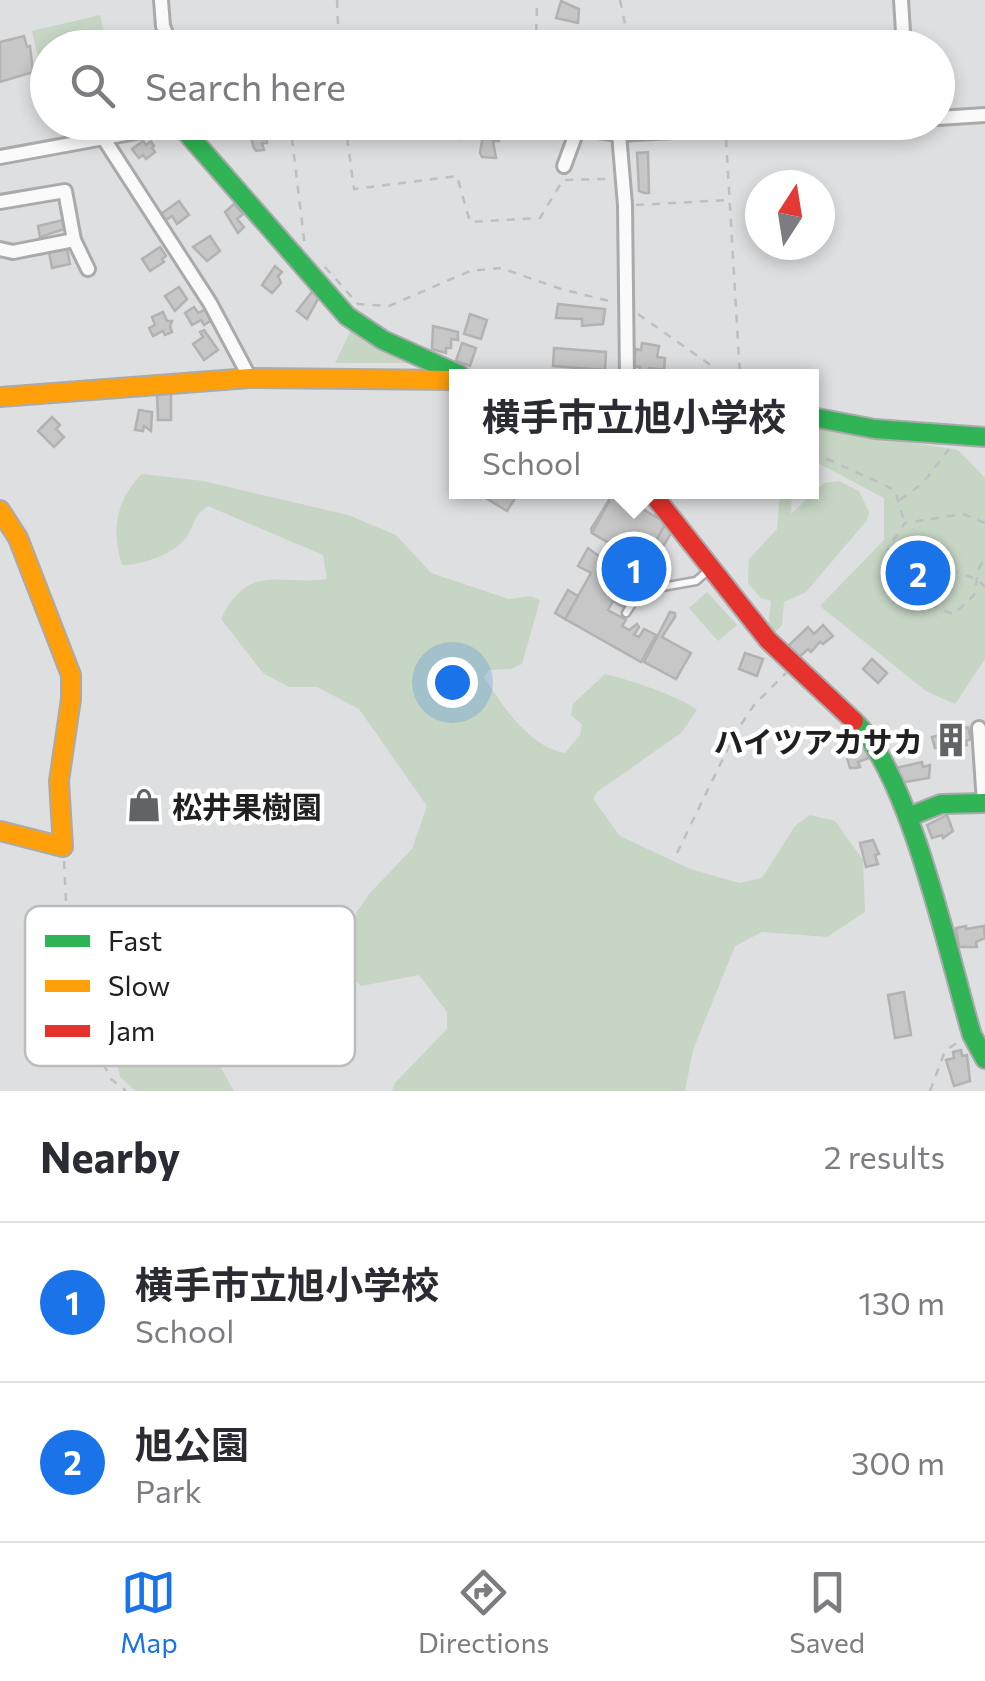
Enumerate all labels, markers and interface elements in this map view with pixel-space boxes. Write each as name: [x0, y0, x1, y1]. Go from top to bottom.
search box: [30, 30, 955, 140]
icon: search: [65, 58, 120, 113]
text: Search here: [145, 62, 346, 109]
north arrow: [745, 170, 835, 260]
popup: [449, 369, 819, 499]
text: 横手市立旭小学校: [482, 392, 786, 439]
text: School: [482, 442, 581, 482]
pin: 1: [602, 532, 666, 606]
pin: 2: [886, 536, 950, 610]
your location: [427, 657, 478, 708]
building icon: ハイツアカサカ: [932, 721, 970, 759]
place label: ハイツアカサカ: [714, 722, 923, 759]
shop icon: 松井果樹園: [125, 786, 163, 824]
place label: 松井果樹園: [172, 787, 322, 824]
legend: [25, 906, 355, 1066]
text: Fast: [108, 923, 162, 957]
text: Slow: [108, 968, 170, 1002]
text: Jam: [108, 1013, 155, 1047]
text: Nearby: [40, 1130, 180, 1182]
text: 2 results: [824, 1136, 945, 1176]
text: 横手市立旭小学校: [135, 1260, 439, 1307]
text: 1: [65, 1282, 80, 1322]
text: 130 m: [858, 1282, 945, 1322]
text: School: [135, 1310, 234, 1350]
text: 旭公園: [135, 1420, 249, 1467]
text: 2: [63, 1442, 82, 1482]
text: 300 m: [851, 1442, 945, 1482]
text: Park: [135, 1470, 202, 1510]
tab: Map: [120, 1565, 178, 1659]
tab: Directions: [418, 1565, 549, 1659]
tab: Saved: [789, 1565, 865, 1659]

